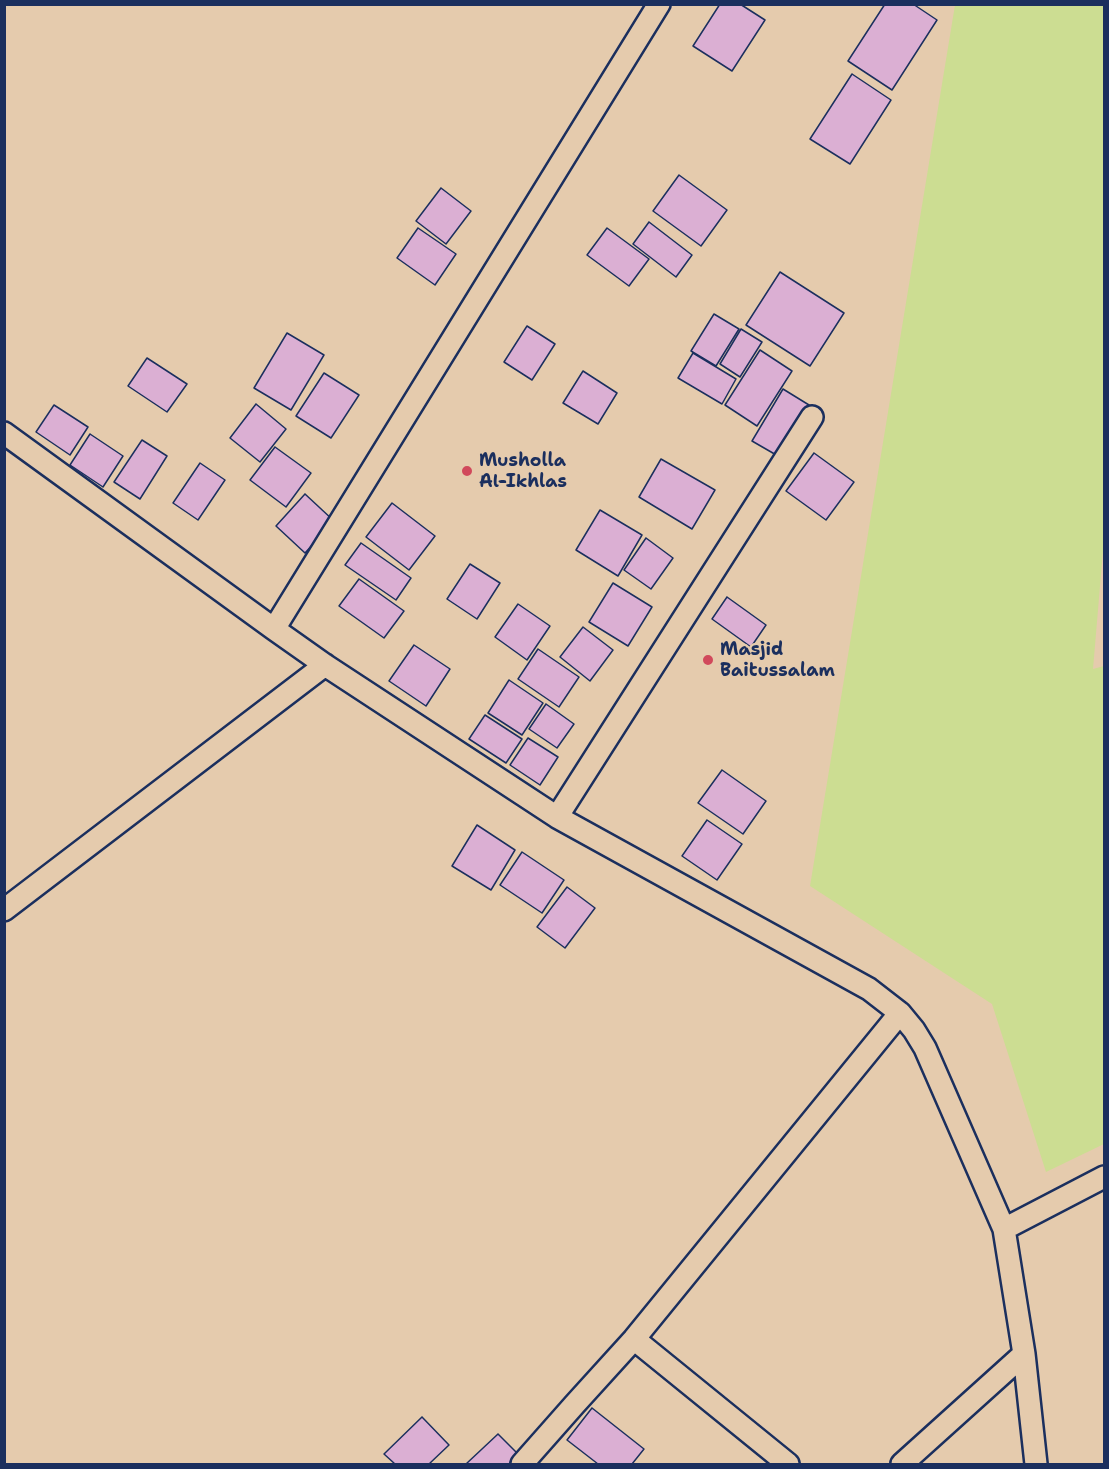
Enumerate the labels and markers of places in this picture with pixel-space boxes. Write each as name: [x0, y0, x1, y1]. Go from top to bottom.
place label: Musholla Al-Ikhlas: [479, 450, 567, 492]
marker: Musholla Al-Ikhlas: [460, 464, 474, 478]
place label: Masjid Baitussalam: [720, 639, 835, 682]
marker: Masjid Baitussalam: [701, 653, 715, 667]

